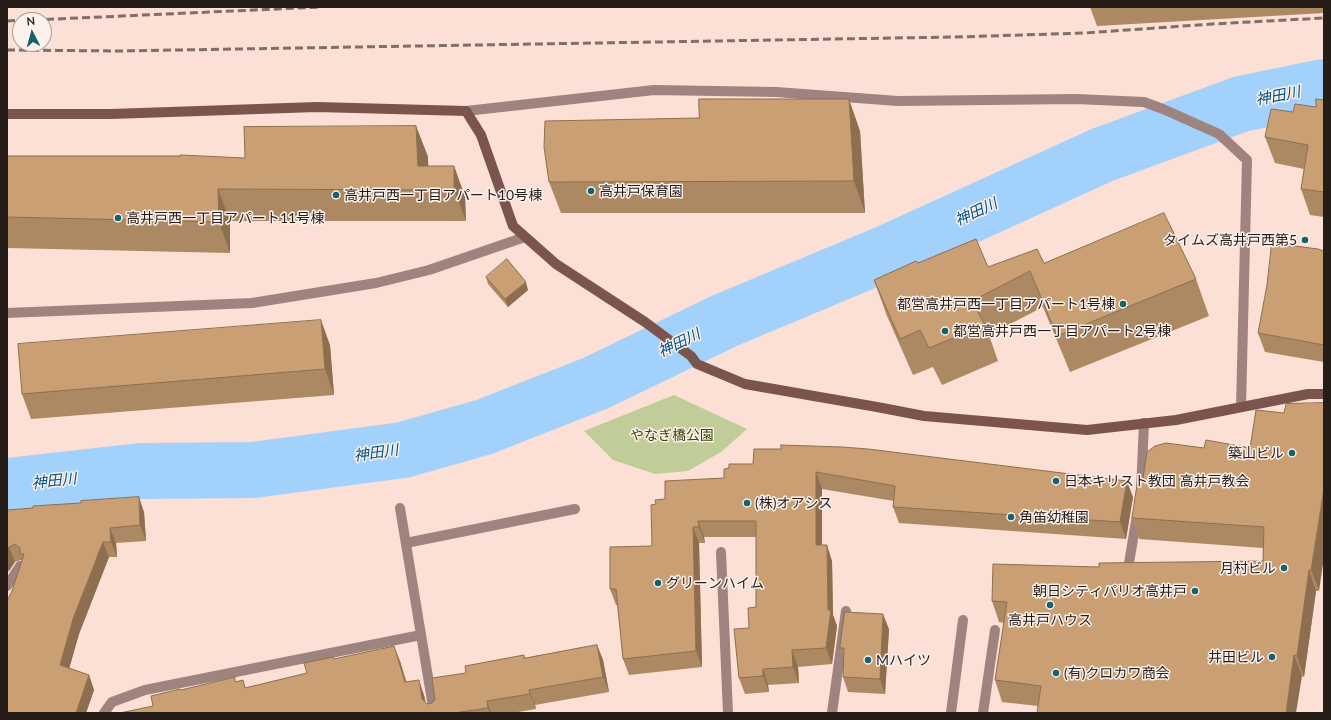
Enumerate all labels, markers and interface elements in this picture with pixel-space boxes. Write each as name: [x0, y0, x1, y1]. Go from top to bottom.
north arrow: [12, 12, 52, 52]
text: N: [26, 14, 36, 27]
water label: 神田川: [1254, 83, 1302, 109]
place label: 高井戸保育園: [599, 183, 683, 199]
marker: 高井戸保育園: [586, 186, 596, 196]
place label: 高井戸西一丁目アパート10号棟: [344, 187, 542, 203]
marker: 高井戸西一丁目アパート10号棟: [331, 190, 341, 200]
water label: 神田川: [952, 194, 1000, 230]
place label: 高井戸西一丁目アパート11号棟: [126, 210, 324, 226]
marker: 高井戸西一丁目アパート11号棟: [113, 213, 123, 223]
place label: タイムズ高井戸西第5: [1163, 232, 1297, 248]
marker: タイムズ高井戸西第5: [1300, 235, 1310, 245]
place label: 都営高井戸西一丁目アパート1号棟: [897, 296, 1115, 312]
marker: 都営高井戸西一丁目アパート1号棟: [1118, 299, 1128, 309]
place label: 都営高井戸西一丁目アパート2号棟: [953, 323, 1171, 339]
water label: 神田川: [655, 325, 703, 361]
marker: 都営高井戸西一丁目アパート2号棟: [940, 326, 950, 336]
park label: やなぎ橋公園: [630, 427, 714, 443]
water label: 神田川: [352, 441, 400, 465]
place label: 築山ビル: [1228, 445, 1284, 461]
marker: 築山ビル: [1287, 448, 1297, 458]
water label: 神田川: [31, 470, 77, 492]
place label: 日本キリスト教団 高井戸教会: [1064, 473, 1250, 489]
marker: 日本キリスト教団 高井戸教会: [1051, 476, 1061, 486]
place label: (株)オアシス: [755, 495, 832, 511]
marker: (株)オアシス: [742, 498, 752, 508]
place label: 角笛幼稚園: [1019, 509, 1089, 525]
marker: 角笛幼稚園: [1006, 512, 1016, 522]
place label: 月村ビル: [1220, 560, 1276, 576]
marker: 月村ビル: [1279, 563, 1289, 573]
place label: グリーンハイム: [666, 575, 764, 591]
marker: グリーンハイム: [653, 578, 663, 588]
place label: 朝日シティパリオ高井戸: [1033, 583, 1187, 599]
marker: 朝日シティパリオ高井戸: [1190, 586, 1200, 596]
marker: 高井戸ハウス: [1045, 600, 1055, 610]
place label: 高井戸ハウス: [1008, 612, 1092, 628]
place label: 井田ビル: [1208, 649, 1264, 665]
place label: Mハイツ: [876, 652, 931, 668]
marker: 井田ビル: [1267, 652, 1277, 662]
marker: Mハイツ: [863, 655, 873, 665]
place label: (有)クロカワ商会: [1064, 665, 1169, 681]
marker: (有)クロカワ商会: [1051, 668, 1061, 678]

